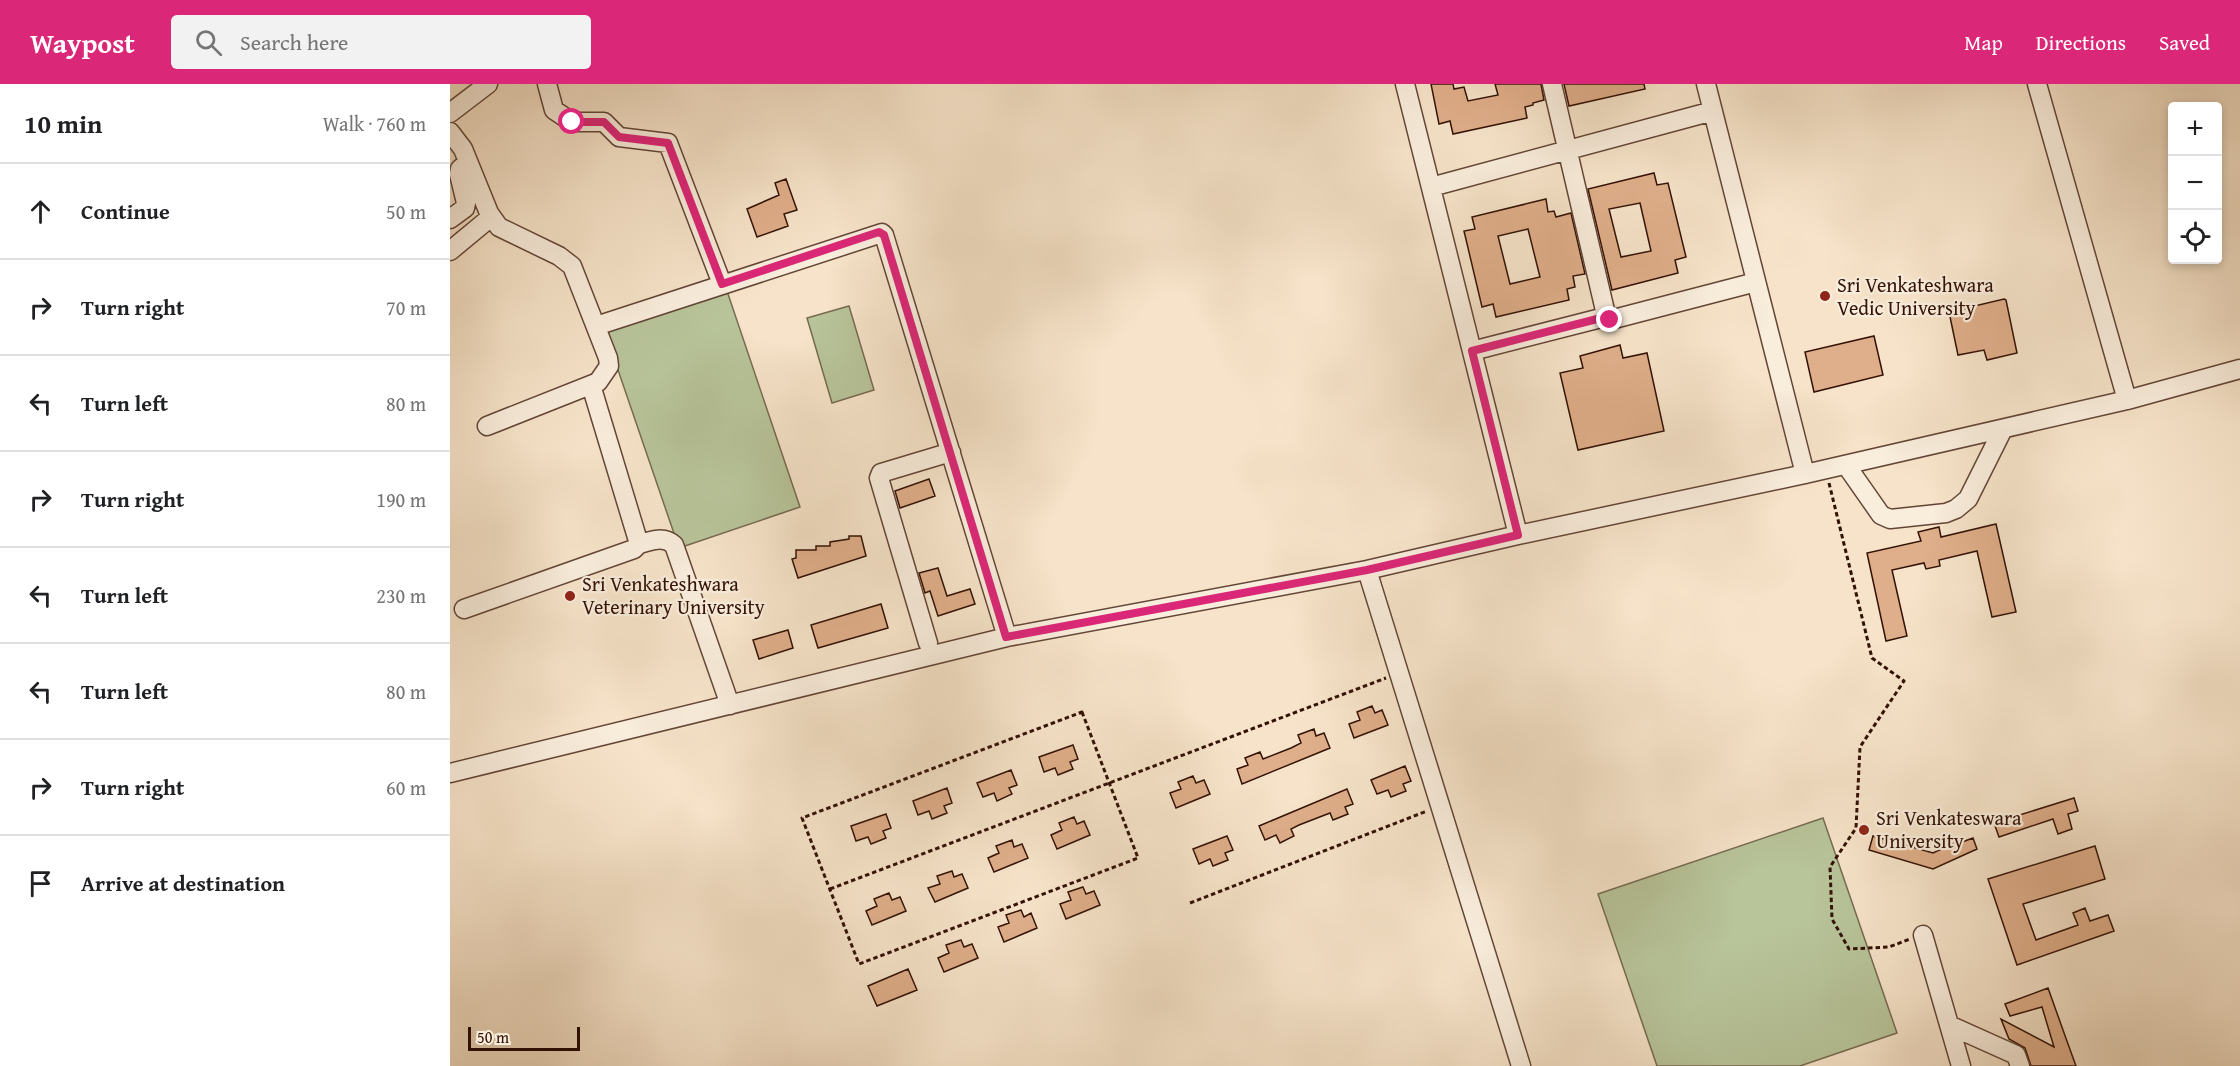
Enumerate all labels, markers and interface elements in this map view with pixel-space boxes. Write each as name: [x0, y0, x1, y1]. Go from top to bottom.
search box: [171, 15, 591, 69]
text: Waypost: [30, 22, 135, 63]
icon: search: [192, 26, 225, 59]
text: Search here: [240, 26, 348, 58]
text: Map: [1964, 27, 2003, 58]
text: Directions: [2036, 27, 2126, 58]
text: Saved: [2159, 27, 2210, 58]
map controls: [2168, 102, 2222, 264]
button: +: [2168, 102, 2222, 156]
text: 10 min: [24, 104, 102, 143]
route start: [558, 108, 584, 134]
text: Walk · 760 m: [323, 109, 426, 138]
button: −: [2168, 156, 2222, 210]
icon: ahead: [24, 195, 57, 228]
text: Continue: [81, 195, 170, 227]
text: 50 m: [386, 197, 426, 226]
button: locate: [2168, 210, 2222, 264]
place label: Sri Venkateshwara Vedic University: [1837, 270, 1994, 322]
marker: Sri Venkateshwara Vedic University: [1818, 289, 1832, 303]
icon: right: [24, 291, 57, 324]
text: Turn right: [81, 291, 184, 323]
text: 70 m: [386, 293, 426, 322]
route end: [1596, 306, 1622, 332]
icon: left: [24, 387, 57, 420]
text: Turn left: [81, 387, 168, 419]
text: 80 m: [386, 389, 426, 418]
icon: right: [24, 483, 57, 516]
text: Turn right: [81, 483, 184, 515]
text: 190 m: [376, 485, 426, 514]
place label: Sri Venkateshwara Veterinary University: [582, 569, 765, 621]
icon: left: [24, 579, 57, 612]
text: Turn left: [81, 579, 168, 611]
text: 230 m: [376, 581, 426, 610]
marker: Sri Venkateshwara Veterinary University: [563, 589, 577, 603]
icon: left: [24, 675, 57, 708]
text: Turn left: [81, 675, 168, 707]
text: 80 m: [386, 677, 426, 706]
icon: right: [24, 771, 57, 804]
text: Turn right: [81, 771, 184, 803]
text: 60 m: [386, 773, 426, 802]
place label: Sri Venkateswara University: [1876, 803, 2022, 855]
marker: Sri Venkateswara University: [1857, 823, 1871, 837]
icon: arrive: [24, 867, 57, 900]
text: Arrive at destination: [81, 867, 285, 899]
scale bar: [468, 1024, 580, 1052]
text: 50 m: [477, 1025, 509, 1049]

